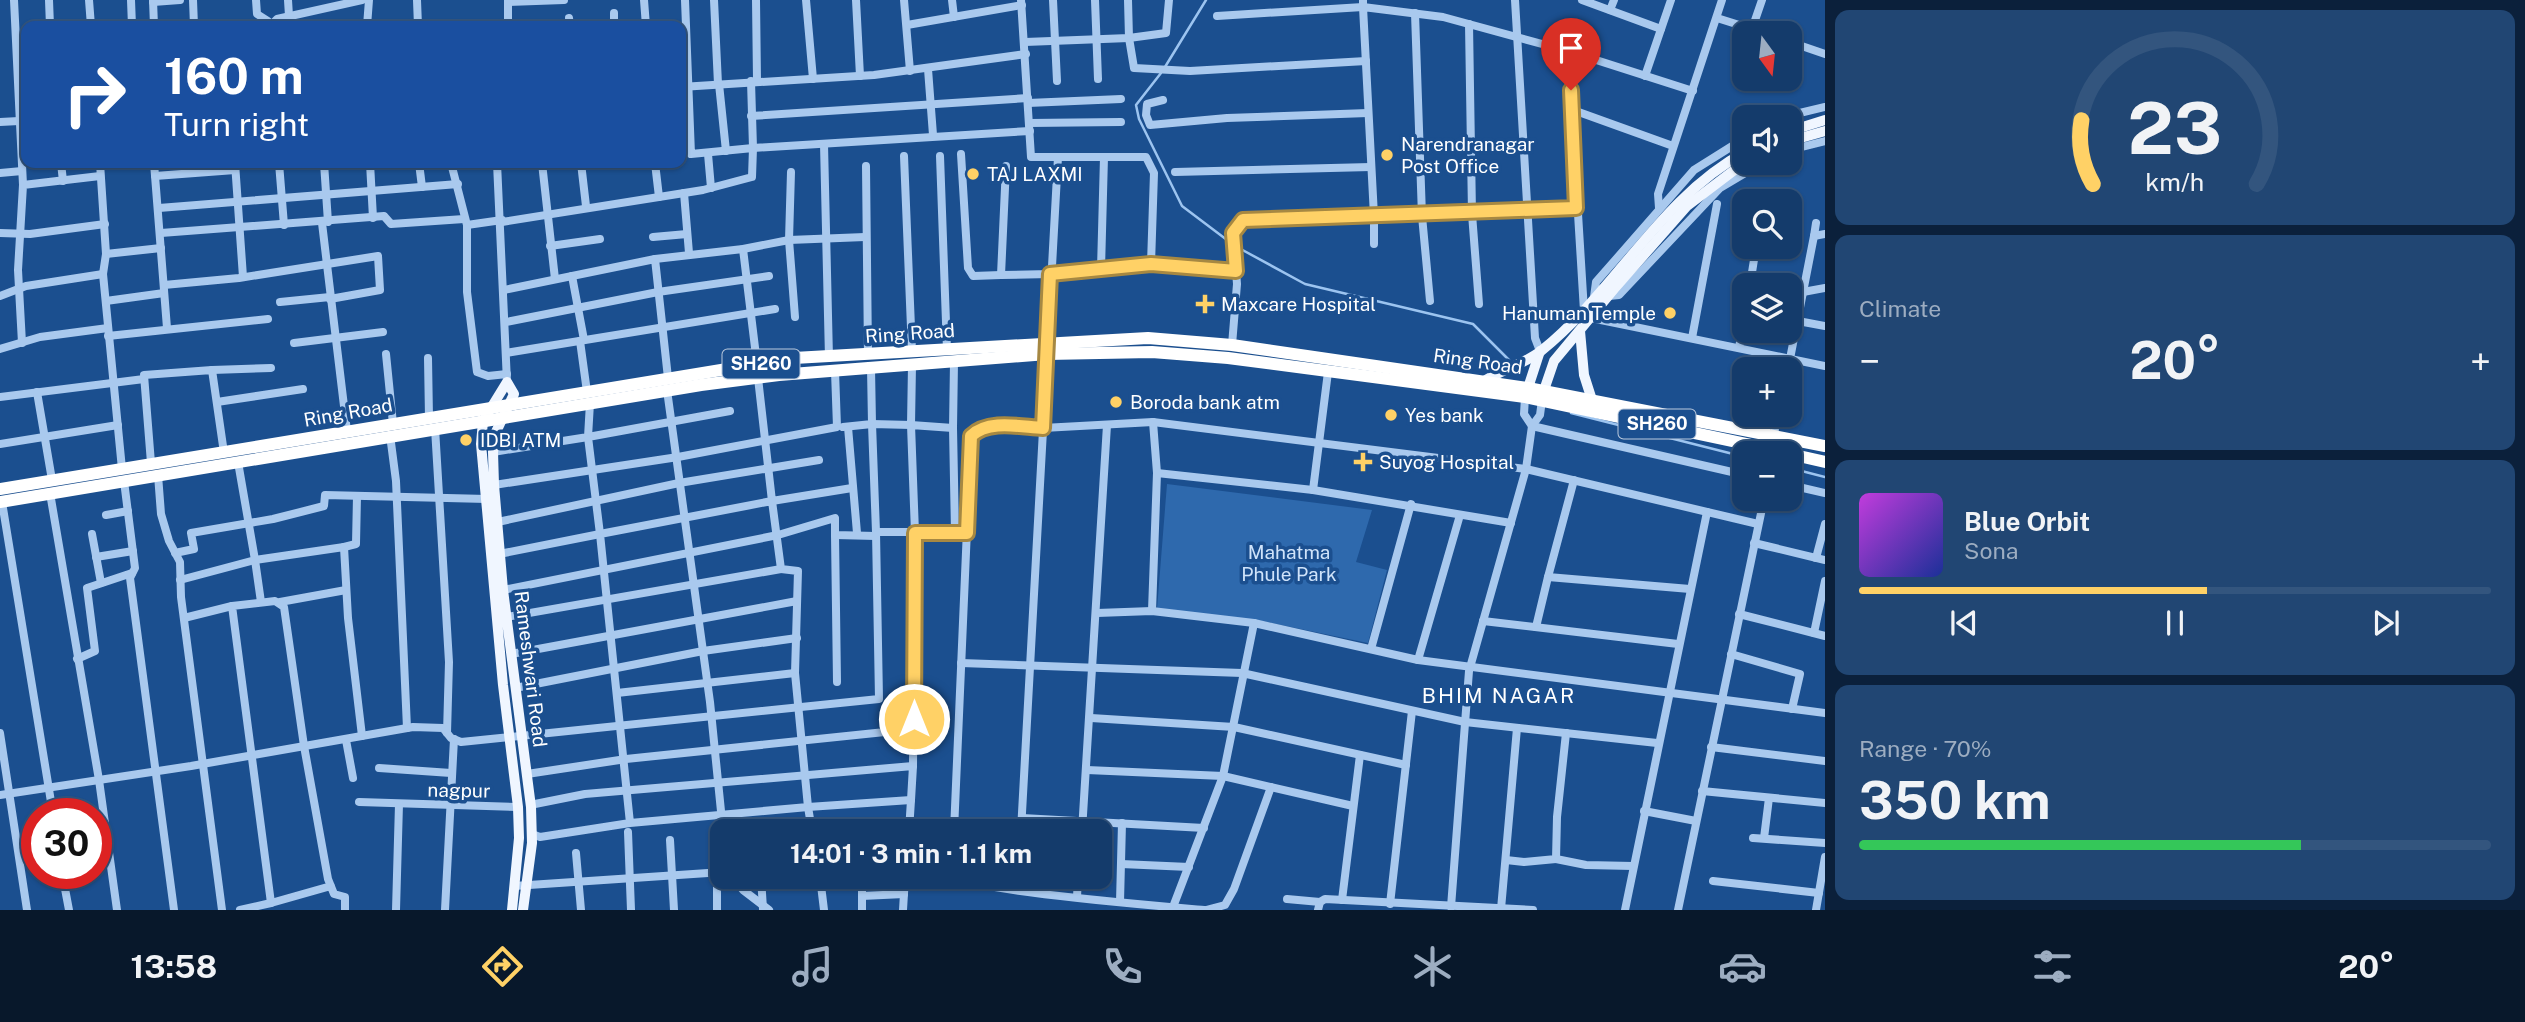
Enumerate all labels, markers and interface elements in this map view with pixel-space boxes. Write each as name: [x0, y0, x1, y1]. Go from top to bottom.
pin: [1541, 18, 1601, 90]
north arrow: [1732, 21, 1802, 91]
map controls: [1732, 21, 1802, 511]
icon: arrive: [1552, 29, 1590, 67]
text: 160 m: [164, 47, 304, 105]
icon: right: [49, 49, 140, 140]
text: 23: [2128, 85, 2222, 170]
button: sound: [1732, 105, 1802, 175]
text: Turn right: [164, 106, 309, 143]
place label: Narendranagar Post Office: [1401, 133, 1535, 177]
marker: Narendranagar Post Office: [1379, 147, 1395, 163]
place label: TAJ LAXMI: [987, 163, 1083, 185]
marker: TAJ LAXMI: [965, 166, 981, 182]
text: km/h: [2146, 166, 2204, 196]
button: search: [1732, 189, 1802, 259]
button: layers: [1732, 273, 1802, 343]
place label: Maxcare Hospital: [1221, 293, 1376, 315]
marker: Maxcare Hospital: [1195, 294, 1215, 314]
text: Climate: [1859, 295, 1941, 322]
place label: Hanuman Temple: [1502, 302, 1656, 324]
marker: Hanuman Temple: [1662, 305, 1678, 321]
street label: Ring Road: [864, 319, 956, 347]
text: 20°: [2129, 330, 2221, 391]
text: −: [1859, 339, 1880, 384]
text: +: [2470, 339, 2491, 384]
street label: Ring Road: [1432, 344, 1524, 378]
road number: SH260: [722, 350, 800, 378]
button: +: [1732, 357, 1802, 427]
place label: Boroda bank atm: [1130, 391, 1280, 413]
street label: Ring Road: [302, 393, 394, 431]
marker: Boroda bank atm: [1108, 394, 1124, 410]
place label: Yes bank: [1405, 404, 1484, 426]
marker: Yes bank: [1383, 407, 1399, 423]
road number: SH260: [1618, 410, 1696, 438]
place label: IDBI ATM: [480, 429, 561, 451]
marker: IDBI ATM: [458, 432, 474, 448]
button: −: [1732, 441, 1802, 511]
place label: Suyog Hospital: [1379, 451, 1514, 473]
marker: Suyog Hospital: [1353, 452, 1373, 472]
text: Blue Orbit: [1964, 506, 2090, 537]
text: Sona: [1964, 537, 2018, 564]
park label: Mahatma Phule Park: [1241, 541, 1337, 585]
street label: Rameshwari Road: [510, 590, 552, 748]
icon: previous: [1945, 604, 1983, 642]
icon: pause: [2156, 604, 2194, 642]
icon: next: [2367, 604, 2405, 642]
position arrow: [877, 682, 951, 756]
district label: BHIM NAGAR: [1422, 683, 1576, 708]
text: Range · 70%: [1859, 735, 1992, 762]
text: 350 km: [1859, 770, 2051, 831]
street label: nagpur: [427, 778, 491, 802]
speed limit sign: 30: [21, 798, 112, 889]
text: 14:01 · 3 min · 1.1 km: [790, 838, 1032, 869]
icon: directions: [478, 942, 527, 991]
icon: music: [788, 942, 837, 991]
icon: phone: [1098, 942, 1147, 991]
icon: climate: [1408, 942, 1457, 991]
icon: car: [1718, 942, 1767, 991]
icon: filters: [2028, 942, 2077, 991]
text: 13:58: [131, 948, 217, 985]
text: 20°: [2338, 948, 2394, 985]

